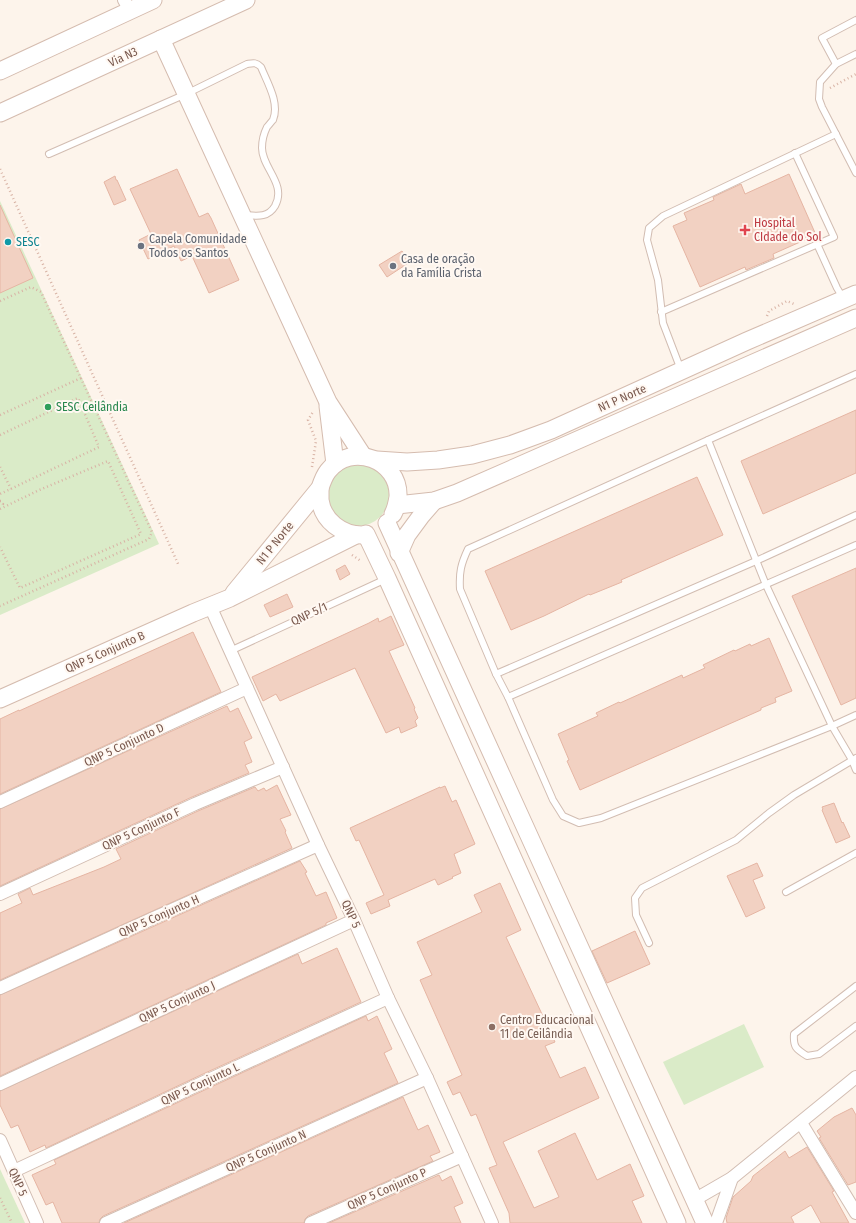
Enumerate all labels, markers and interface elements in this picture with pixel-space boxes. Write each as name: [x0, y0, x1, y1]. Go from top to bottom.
street label: Via N3: [106, 44, 140, 70]
place label: Hospital CIdade do Sol: [754, 216, 822, 244]
marker: Hospital CIdade do Sol: [739, 224, 751, 236]
place label: Capela Comunidade Todos os Santos: [149, 232, 247, 260]
place label: SESC: [16, 235, 40, 249]
marker: SESC: [3, 237, 13, 247]
marker: Capela Comunidade Todos os Santos: [136, 241, 146, 251]
place label: Casa de oração da Família Crista: [401, 252, 482, 280]
marker: Casa de oração da Família Crista: [388, 261, 398, 271]
street label: N1 P Norte: [596, 381, 648, 415]
place label: SESC Ceilândia: [56, 400, 128, 414]
marker: SESC Ceilândia: [43, 402, 53, 412]
street label: N1 P Norte: [253, 519, 297, 567]
street label: QNP 5/1: [288, 599, 330, 629]
street label: QNP 5 Conjunto B: [63, 628, 147, 676]
street label: QNP 5 Conjunto D: [82, 720, 166, 770]
street label: QNP 5 Conjunto F: [100, 804, 183, 853]
street label: QNP 5 Conjunto H: [117, 892, 201, 940]
street label: QNP 5: [338, 898, 364, 931]
street label: QNP 5 Conjunto J: [137, 978, 217, 1026]
place label: Centro Educacional 11 de Ceilândia: [500, 1013, 594, 1041]
marker: Centro Educacional 11 de Ceilândia: [487, 1022, 497, 1032]
street label: QNP 5 Conjunto L: [159, 1060, 242, 1108]
street label: QNP 5 Conjunto N: [224, 1127, 308, 1175]
street label: QNP 5 Conjunto P: [345, 1165, 429, 1213]
street label: QNP 5: [6, 1166, 31, 1199]

